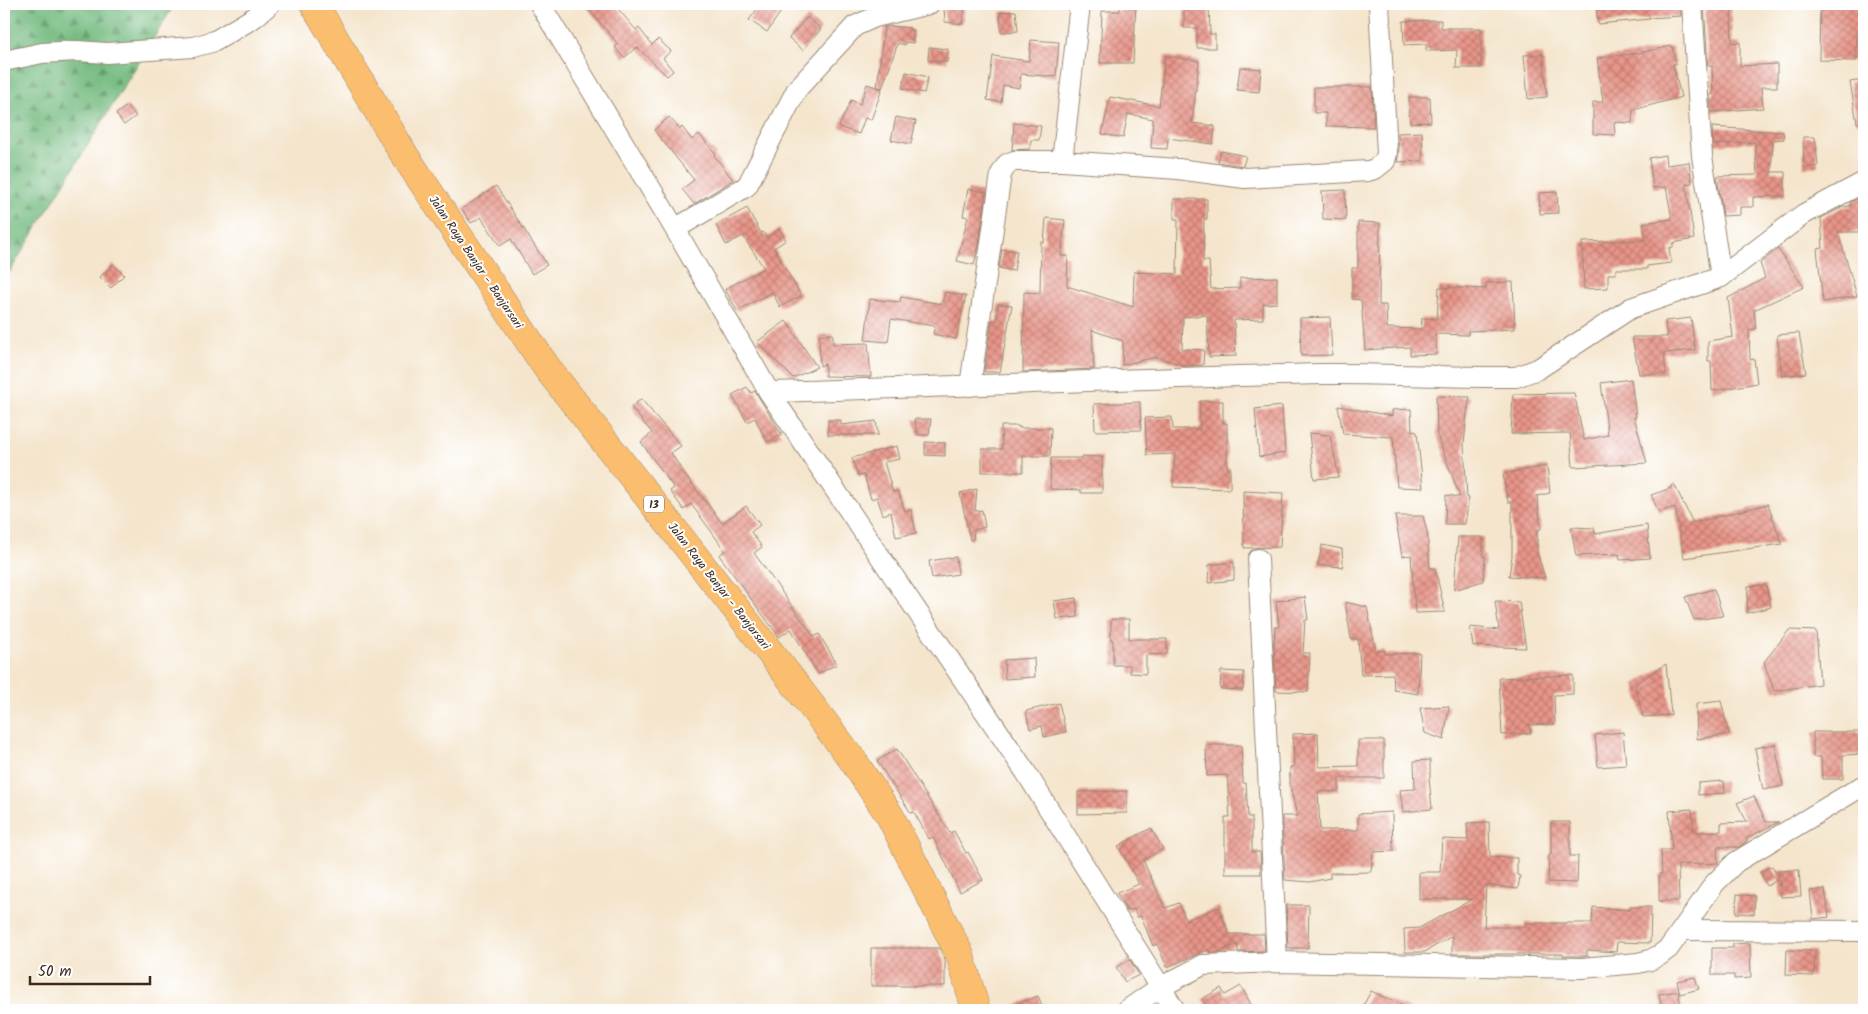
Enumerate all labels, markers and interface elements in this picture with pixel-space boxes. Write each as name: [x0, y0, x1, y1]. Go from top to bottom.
street label: Jalan Raya Banjar - Banjarsari: [424, 192, 528, 334]
road number: 13: [644, 496, 664, 512]
street label: Jalan Raya Banjar - Banjarsari: [663, 519, 775, 655]
scale bar: [30, 954, 150, 986]
text: 50 m: [38, 960, 72, 984]

